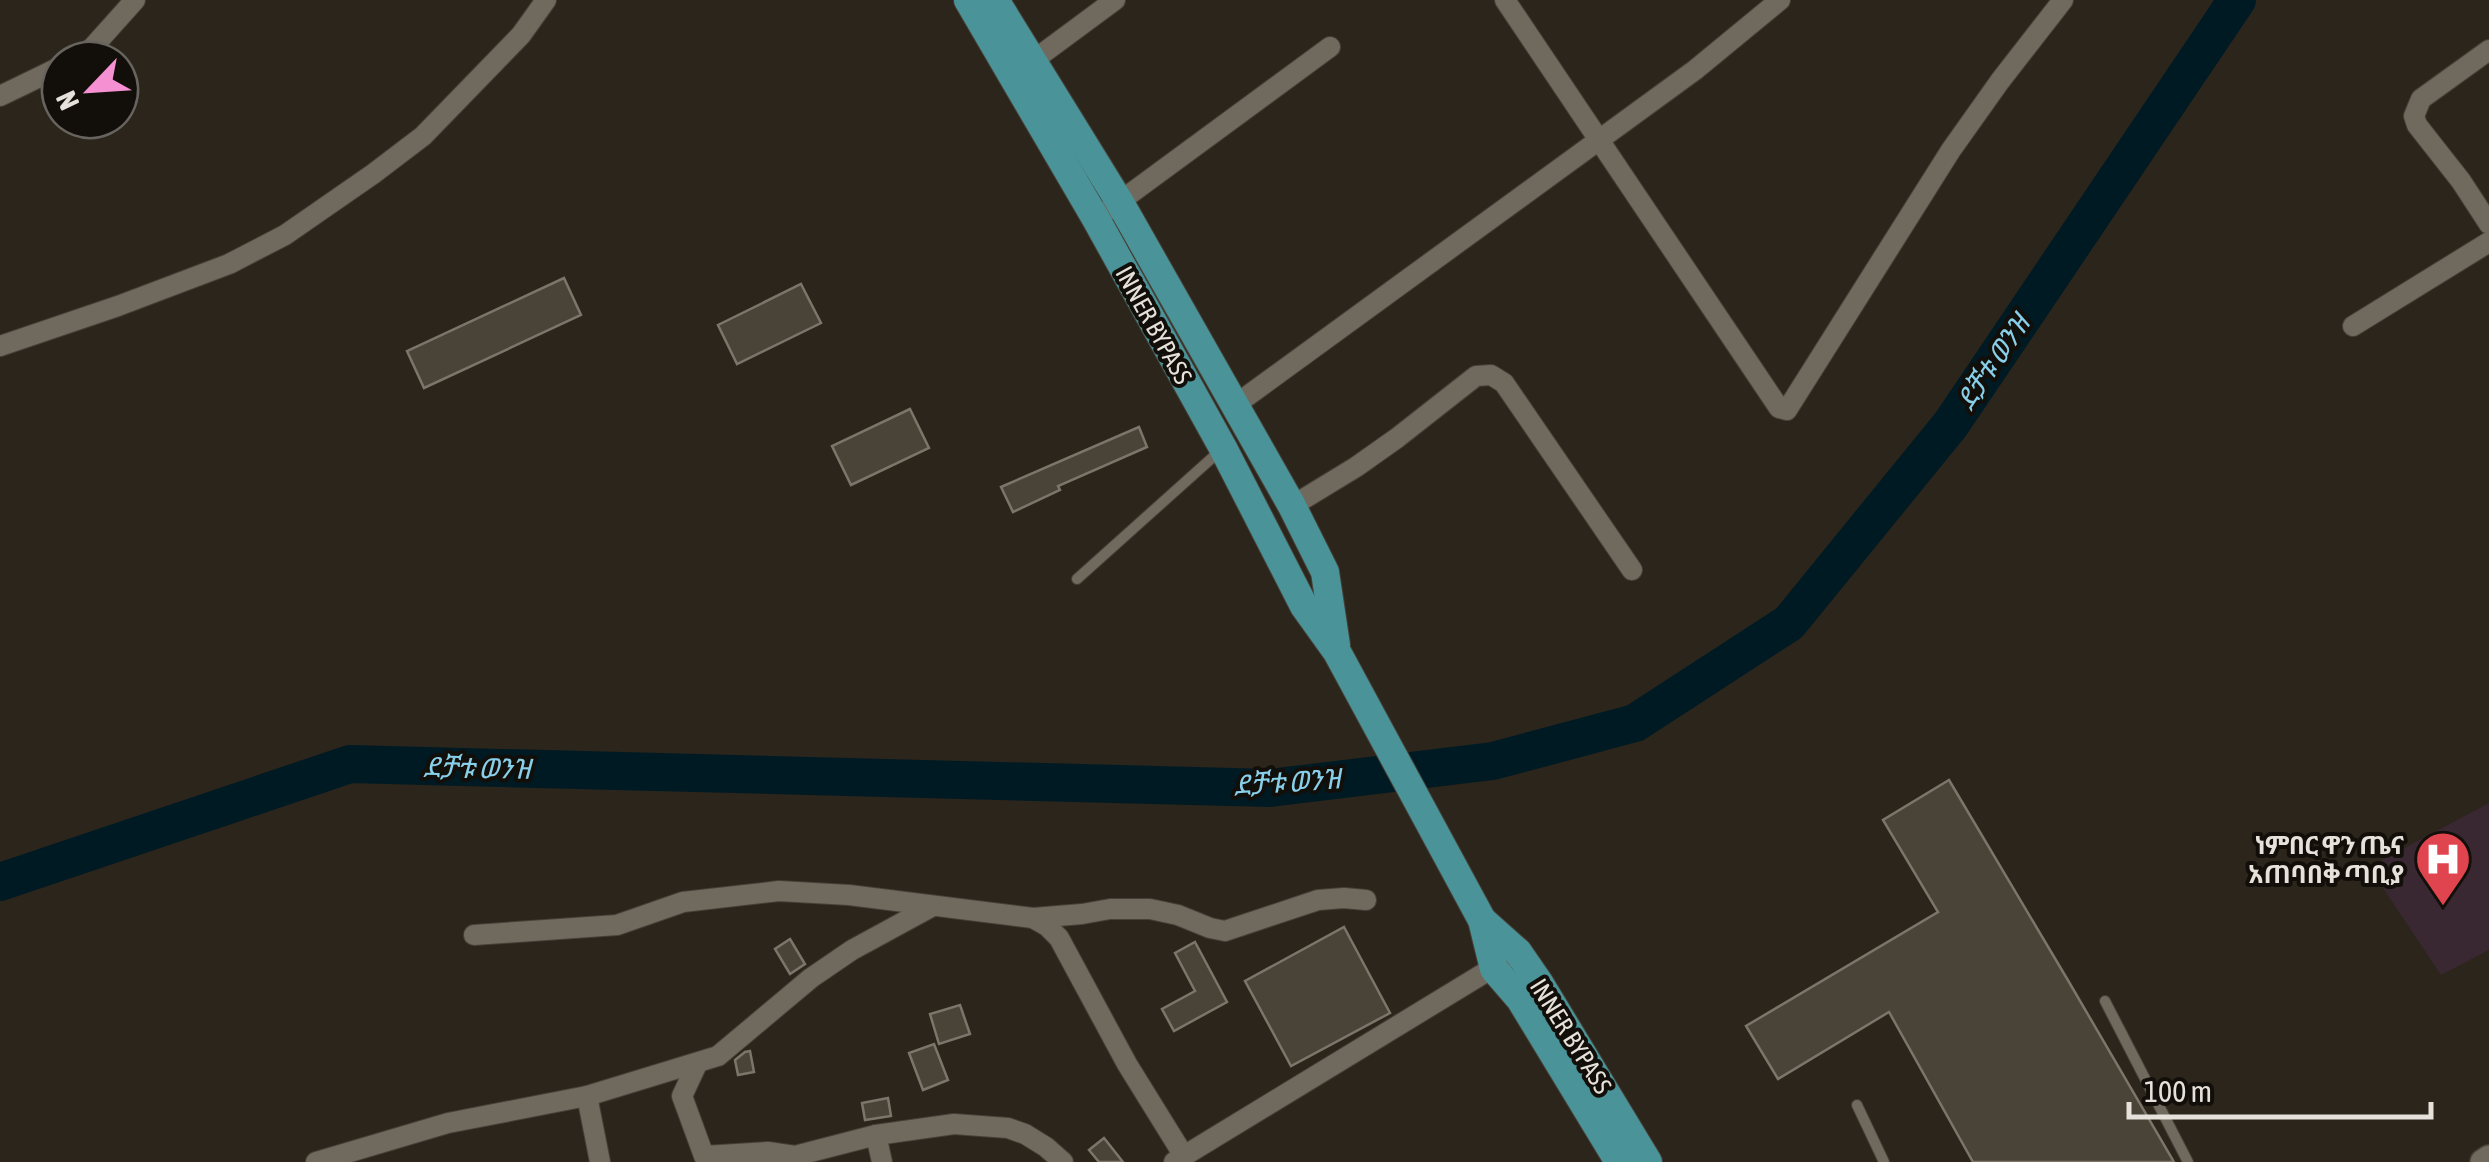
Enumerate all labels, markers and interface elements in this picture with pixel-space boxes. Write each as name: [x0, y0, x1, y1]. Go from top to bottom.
north arrow: [40, 40, 140, 140]
text: N: [49, 86, 85, 115]
street label: INNER BYPASS: [1110, 261, 1198, 389]
water label: ደቻቱ ወንዝ: [1950, 306, 2038, 416]
water label: ደቻቱ ወንዝ: [423, 751, 534, 785]
water label: ደቻቱ ወንዝ: [1232, 762, 1345, 802]
hospital icon: ነምበር ዋን ጤና አጠባበቅ ጣቢያ: [2413, 829, 2473, 908]
place label: ነምበር ዋን ጤና አጠባበቅ ጣቢያ: [2248, 831, 2404, 888]
street label: INNER BYPASS: [1525, 973, 1617, 1099]
scale bar: [2129, 1057, 2432, 1119]
text: 100 m: [2144, 1074, 2212, 1108]

